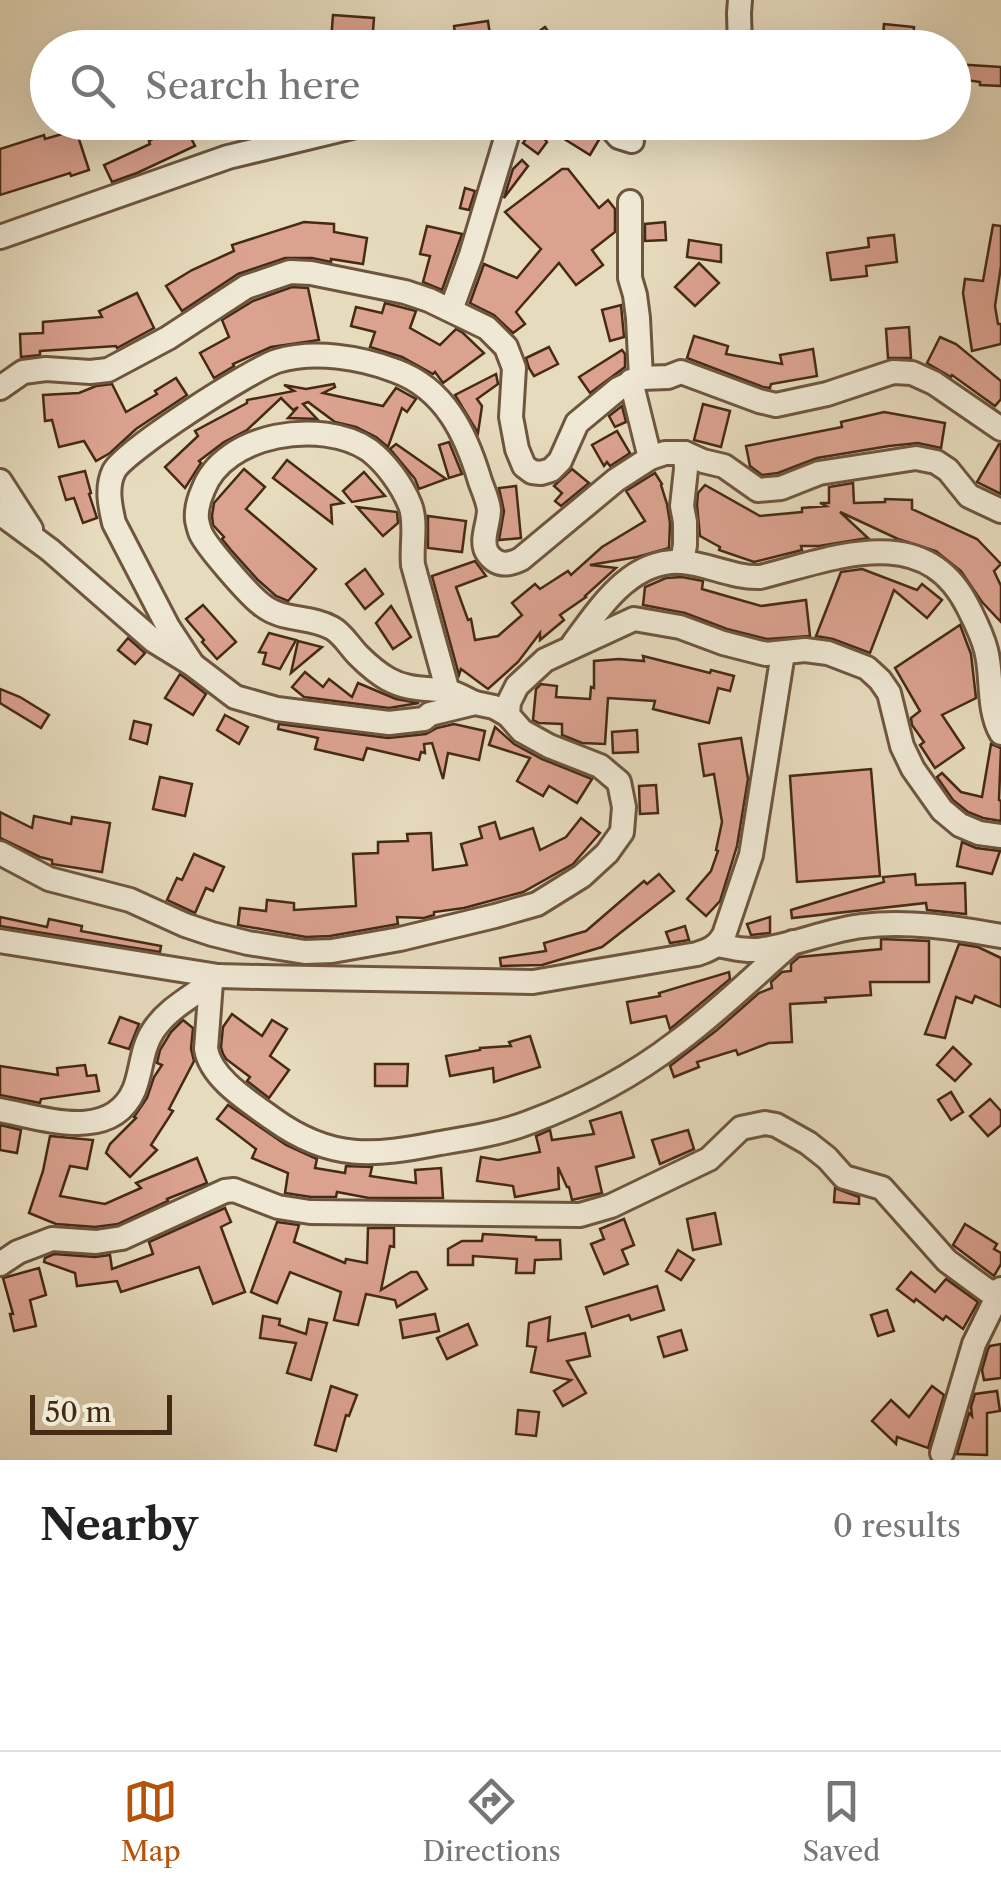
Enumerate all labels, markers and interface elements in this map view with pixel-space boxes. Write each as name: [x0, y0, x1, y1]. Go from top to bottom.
search box: [30, 30, 971, 140]
icon: search: [65, 58, 120, 113]
text: Search here: [145, 62, 360, 109]
scale bar: [30, 1390, 172, 1434]
text: 50 m: [45, 1395, 112, 1429]
text: Nearby: [40, 1499, 198, 1551]
text: 0 results: [833, 1506, 961, 1545]
tab: Map: [121, 1774, 181, 1868]
tab: Directions: [422, 1774, 561, 1868]
tab: Saved: [802, 1774, 880, 1868]

